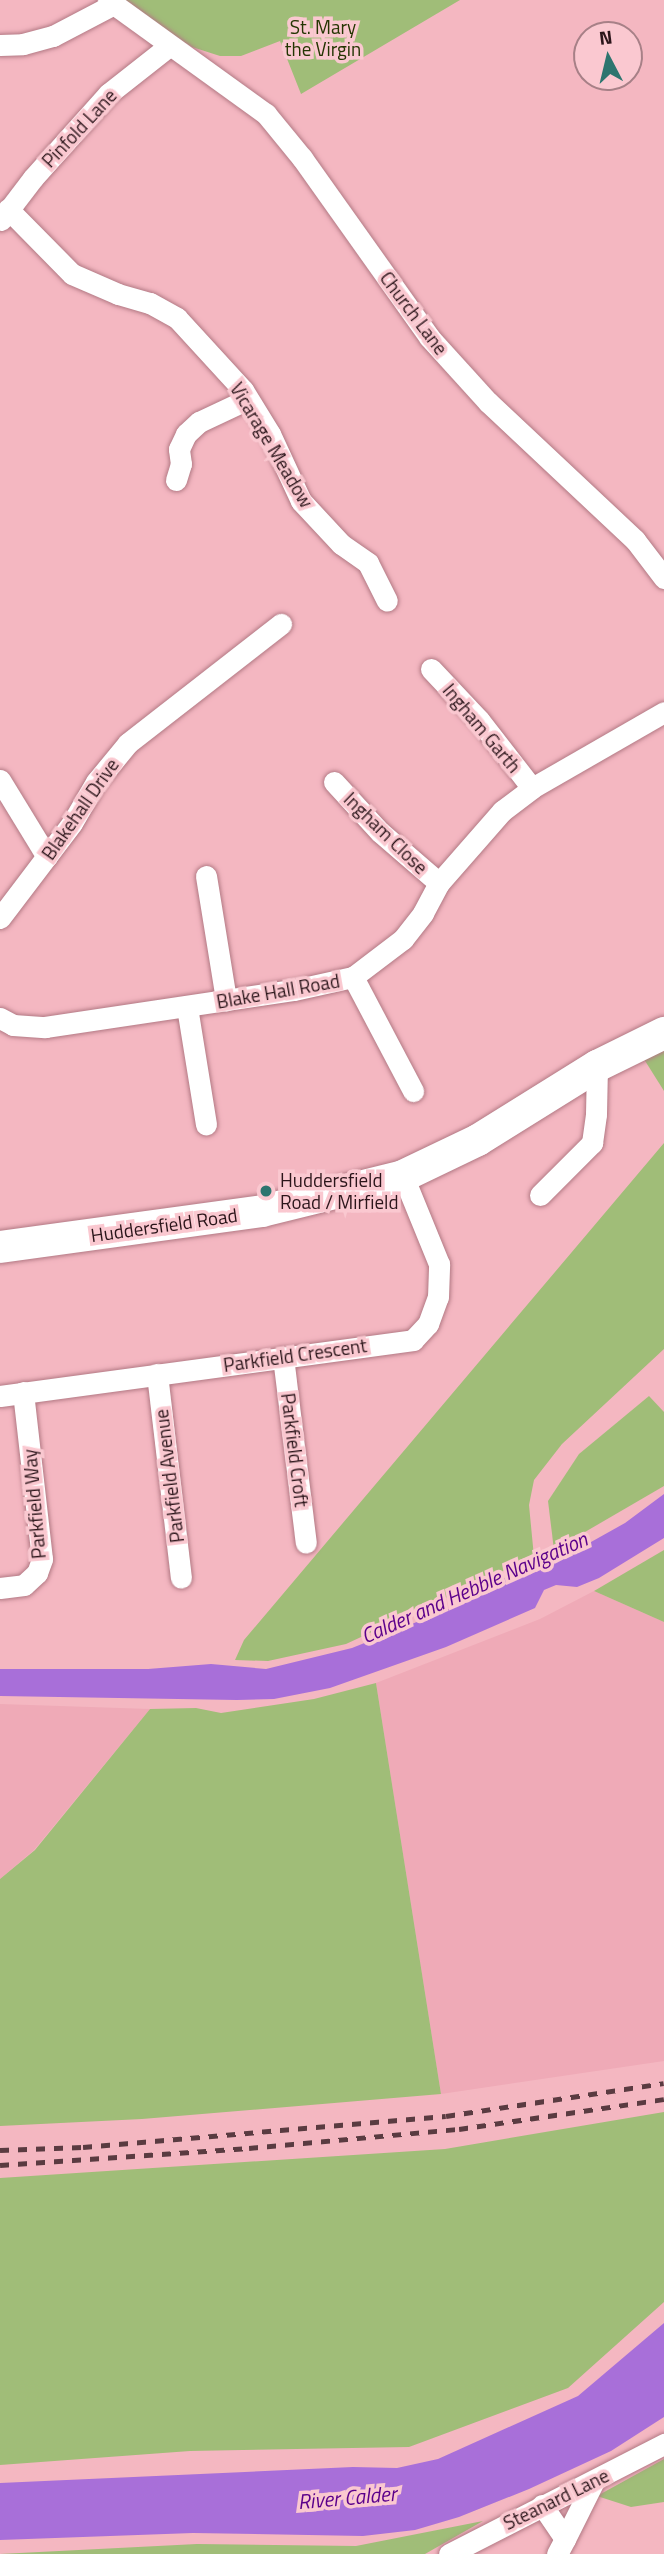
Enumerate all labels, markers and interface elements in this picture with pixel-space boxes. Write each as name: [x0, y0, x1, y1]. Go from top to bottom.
park label: St. Mary the Virgin: [285, 16, 361, 60]
north arrow: [573, 21, 643, 91]
text: N: [597, 21, 614, 52]
street label: Pinfold Lane: [37, 84, 121, 172]
street label: Church Lane: [375, 267, 453, 359]
street label: Vicarage Meadow: [226, 378, 318, 512]
street label: Ingham Garth: [438, 679, 526, 777]
street label: Blakehall Drive: [37, 754, 123, 864]
street label: Ingham Close: [339, 787, 433, 879]
street label: Blake Hall Road: [215, 969, 341, 1013]
place label: Huddersfield Road / Mirfield: [280, 1169, 399, 1213]
marker: Huddersfield Road / Mirfield: [258, 1183, 274, 1199]
street label: Huddersfield Road: [89, 1203, 239, 1247]
street label: Parkfield Crescent: [222, 1334, 368, 1376]
street label: Parkfield Croft: [277, 1392, 313, 1508]
street label: Parkfield Avenue: [149, 1408, 189, 1544]
street label: Parkfield Way: [18, 1448, 50, 1560]
water label: Calder and Hebble Navigation: [357, 1526, 591, 1648]
street label: Steanard Lane: [499, 2464, 613, 2534]
water label: River Calder: [297, 2480, 397, 2514]

